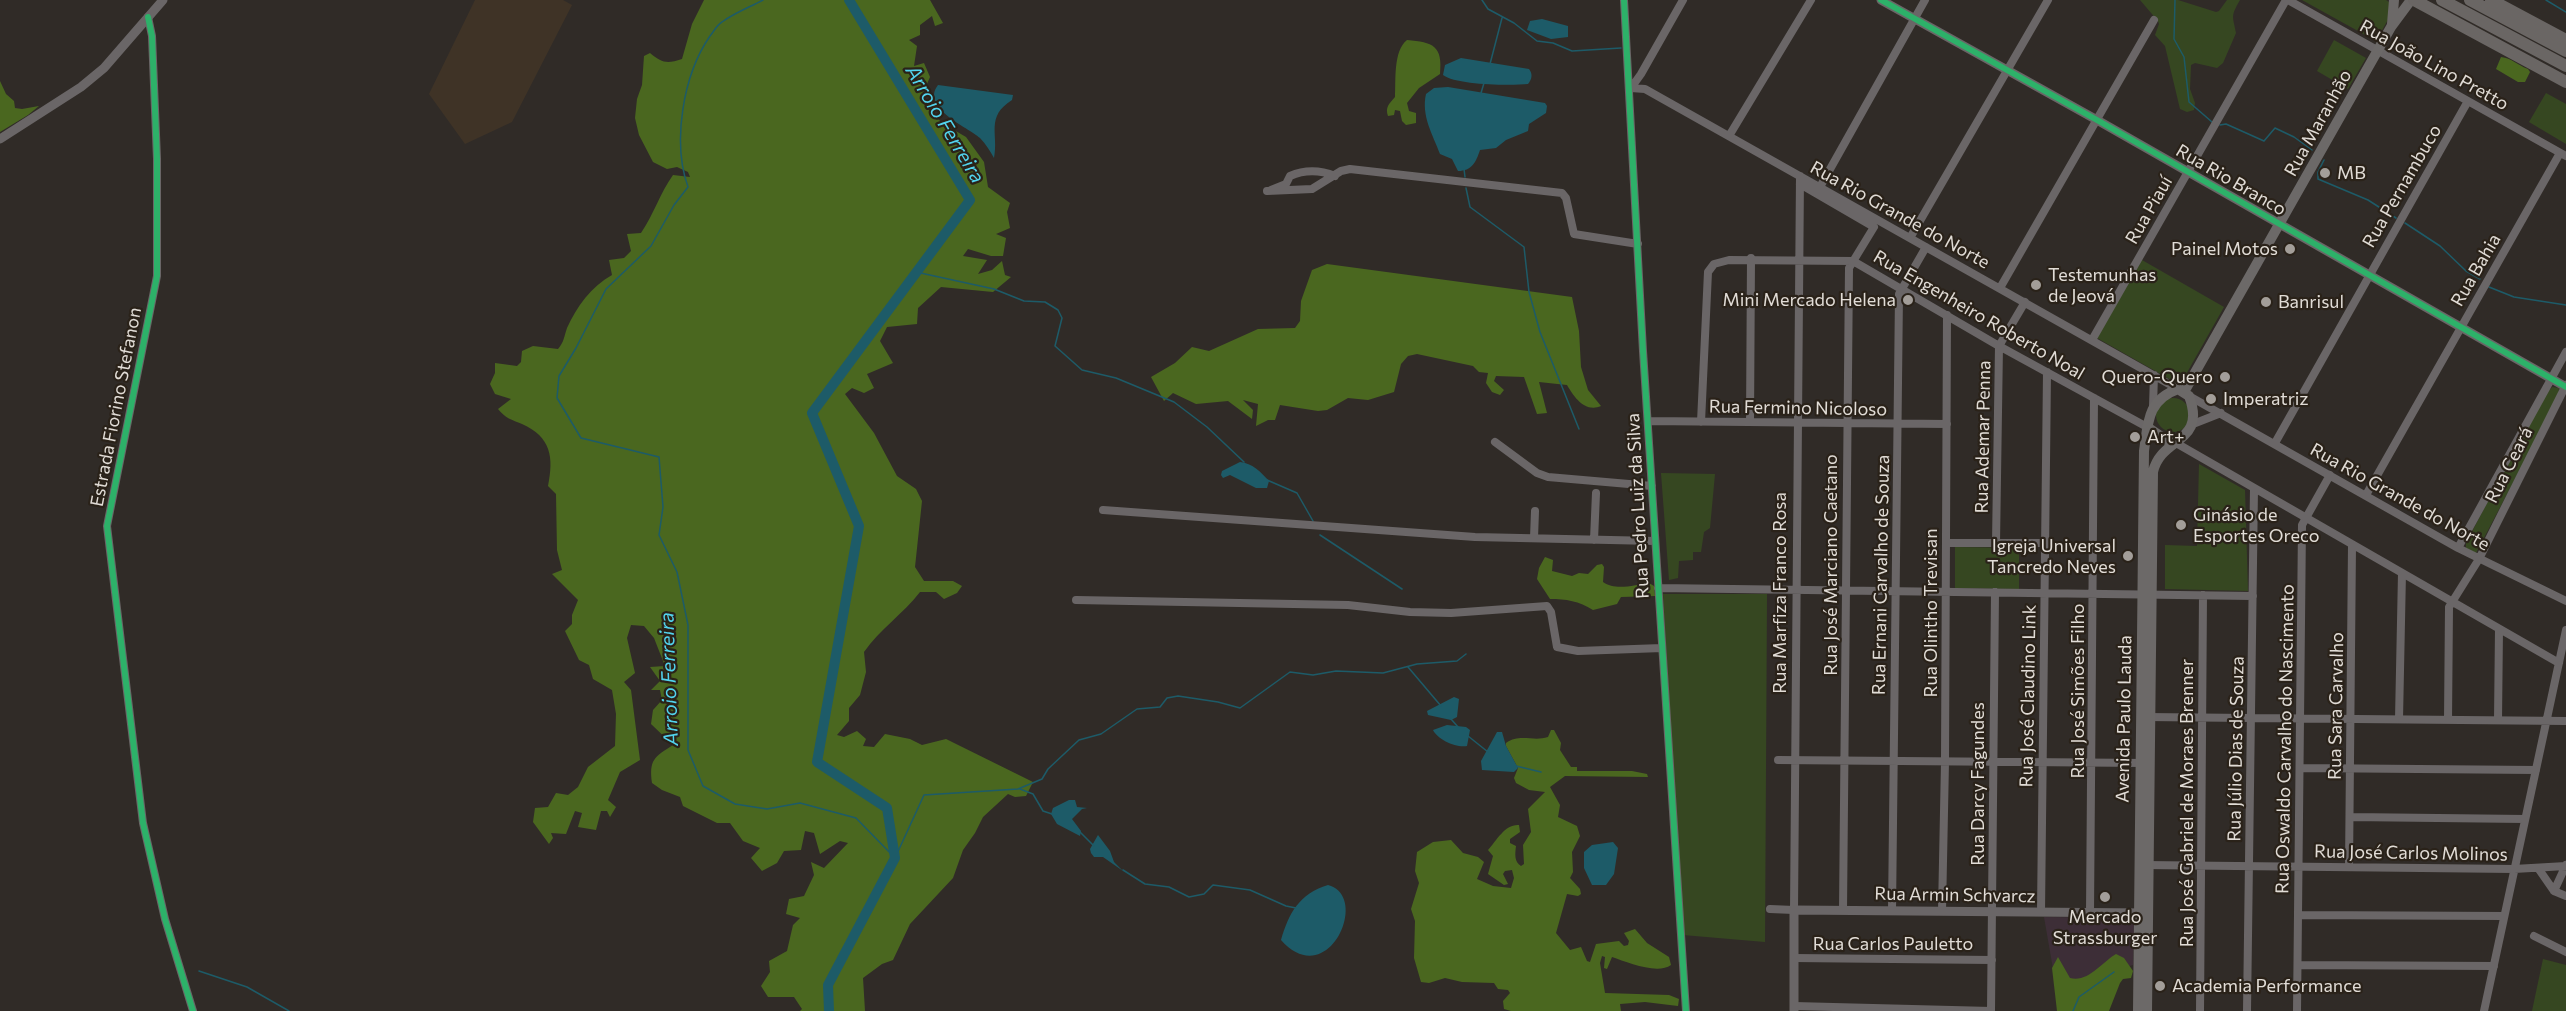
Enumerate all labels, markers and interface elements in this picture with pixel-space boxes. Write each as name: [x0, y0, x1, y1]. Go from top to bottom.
street label: Rua João Lino Pretto: [2356, 15, 2512, 115]
water label: Arroio Ferreira: [900, 61, 990, 187]
street label: Rua Maranhão: [2280, 66, 2356, 180]
street label: Rua Pernambuco: [2358, 121, 2446, 251]
street label: Rua Rio Branco: [2172, 140, 2290, 220]
street label: Rua Rio Grande do Norte: [1806, 157, 1994, 273]
place label: MB: [2337, 162, 2366, 184]
marker: MB: [2318, 166, 2332, 180]
street label: Rua Piauí: [2121, 172, 2177, 248]
street label: Rua Bahia: [2447, 230, 2505, 310]
place label: Painel Motos: [2171, 238, 2278, 260]
marker: Painel Motos: [2283, 242, 2297, 256]
street label: Rua Engenheiro Roberto Noal: [1870, 246, 2088, 384]
place label: Testemunhas de Jeová: [2048, 264, 2157, 306]
marker: Testemunhas de Jeová: [2029, 278, 2043, 292]
place label: Mini Mercado Helena: [1722, 289, 1896, 311]
place label: Banrisul: [2278, 291, 2344, 313]
marker: Mini Mercado Helena: [1901, 293, 1915, 307]
marker: Banrisul: [2259, 295, 2273, 309]
street label: Estrada Fiorino Stefanon: [86, 306, 146, 508]
street label: Rua Ademar Penna: [1971, 360, 1995, 514]
place label: Quero-Quero: [2102, 366, 2213, 388]
marker: Quero-Quero: [2218, 370, 2232, 384]
place label: Imperatriz: [2223, 388, 2308, 410]
marker: Imperatriz: [2204, 392, 2218, 406]
street label: Rua Fermino Nicoloso: [1709, 396, 1887, 420]
street label: Rua Pedro Luiz da Silva: [1622, 413, 1654, 599]
street label: Rua Ceará: [2481, 423, 2537, 507]
place label: Art+: [2147, 426, 2185, 448]
marker: Art+: [2128, 430, 2142, 444]
street label: Rua Rio Grande do Norte: [2306, 439, 2494, 555]
street label: Rua José Marciano Caetano: [1820, 454, 1842, 676]
street label: Rua Ernani Carvalho de Souza: [1868, 455, 1894, 695]
street label: Rua Marfiza Franco Rosa: [1769, 492, 1791, 694]
place label: Ginásio de Esportes Oreco: [2193, 504, 2320, 546]
marker: Ginásio de Esportes Oreco: [2174, 518, 2188, 532]
street label: Rua Olintho Trevisan: [1920, 529, 1942, 697]
place label: Igreja Universal Tancredo Neves: [1987, 535, 2116, 578]
marker: Igreja Universal Tancredo Neves: [2121, 549, 2135, 563]
street label: Rua Oswaldo Carvalho do Nascimento: [2271, 584, 2299, 894]
street label: Rua José Simões Filho: [2067, 603, 2089, 779]
street label: Rua José Claudino Link: [2016, 604, 2040, 788]
water label: Arroio Ferreira: [655, 612, 683, 746]
street label: Rua Sara Carvalho: [2324, 632, 2348, 780]
street label: Avenida Paulo Lauda: [2112, 635, 2136, 803]
street label: Rua Júlio Dias de Souza: [2224, 656, 2248, 842]
street label: Rua José Gabriel de Moraes Brenner: [2176, 659, 2198, 947]
street label: Rua Darcy Fagundes: [1967, 702, 1989, 866]
street label: Rua José Carlos Molinos: [2314, 841, 2508, 865]
street label: Rua Armin Schvarcz: [1874, 883, 2036, 907]
marker: Mercado Strassburger: [2098, 890, 2112, 904]
place label: Mercado Strassburger: [2053, 906, 2157, 948]
street label: Rua Carlos Pauletto: [1813, 933, 1973, 955]
place label: Academia Performance: [2172, 975, 2362, 997]
marker: Academia Performance: [2153, 979, 2167, 993]

